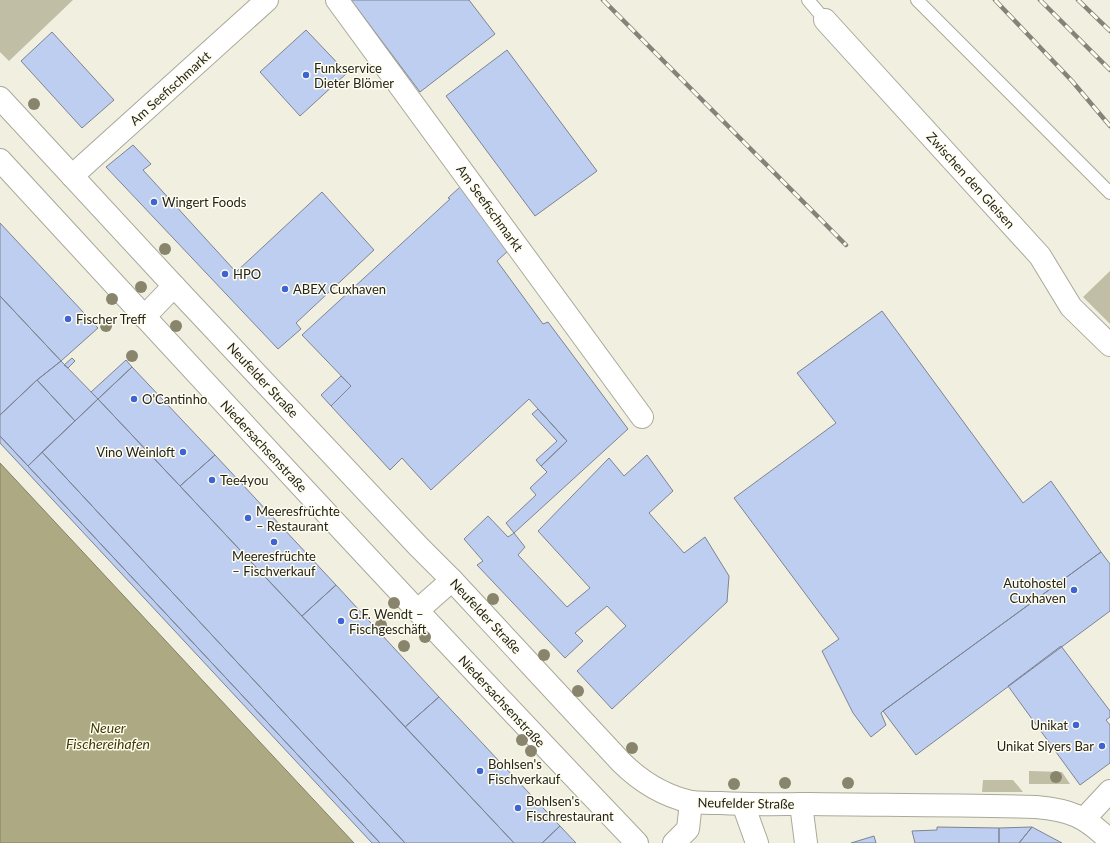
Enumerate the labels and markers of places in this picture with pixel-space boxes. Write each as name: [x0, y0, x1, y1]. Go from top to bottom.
place label: Funkservice Dieter Blömer: [314, 60, 394, 91]
marker: Funkservice Dieter Blömer: [301, 70, 311, 80]
place label: Wingert Foods: [162, 194, 247, 210]
marker: Wingert Foods: [149, 197, 159, 207]
place label: HPO: [233, 266, 261, 282]
marker: HPO: [220, 269, 230, 279]
place label: ABEX Cuxhaven: [293, 281, 386, 297]
marker: ABEX Cuxhaven: [280, 284, 290, 294]
place label: Fischer Treff: [76, 311, 146, 327]
marker: Fischer Treff: [63, 314, 73, 324]
place label: O'Cantinho: [142, 391, 207, 407]
marker: O'Cantinho: [129, 394, 139, 404]
place label: Vino Weinloft: [96, 444, 175, 460]
marker: Vino Weinloft: [178, 447, 188, 457]
place label: Tee4you: [220, 472, 269, 488]
marker: Tee4you: [207, 475, 217, 485]
place label: Meeresfrüchte – Restaurant: [256, 503, 340, 534]
marker: Meeresfrüchte – Restaurant: [243, 513, 253, 523]
marker: Meeresfrüchte – Fischverkauf: [269, 537, 279, 547]
place label: Meeresfrüchte – Fischverkauf: [232, 548, 316, 579]
place label: Autohostel Cuxhaven: [1003, 575, 1066, 606]
marker: Autohostel Cuxhaven: [1069, 585, 1079, 595]
place label: G.F. Wendt – Fischgeschäft: [349, 606, 427, 637]
marker: G.F. Wendt – Fischgeschäft: [336, 616, 346, 626]
place label: Unikat: [1031, 717, 1068, 733]
marker: Unikat: [1071, 720, 1081, 730]
place label: Unikat Slyers Bar: [997, 738, 1094, 754]
marker: Unikat Slyers Bar: [1097, 741, 1107, 751]
place label: Bohlsen's Fischverkauf: [488, 756, 561, 787]
marker: Bohlsen's Fischverkauf: [475, 766, 485, 776]
place label: Bohlsen's Fischrestaurant: [526, 793, 614, 824]
marker: Bohlsen's Fischrestaurant: [513, 803, 523, 813]

